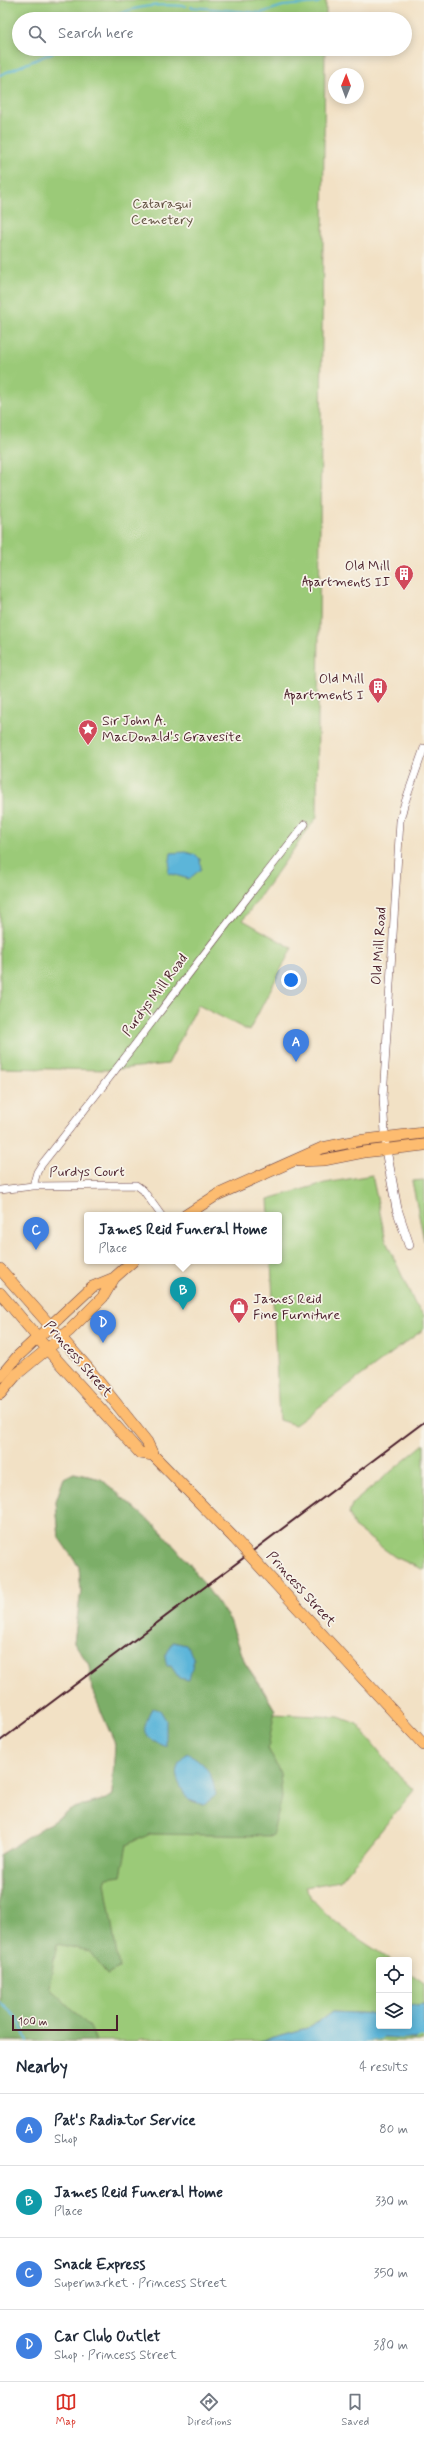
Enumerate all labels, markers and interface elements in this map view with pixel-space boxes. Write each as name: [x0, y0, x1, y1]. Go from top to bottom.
search box: [12, 12, 412, 56]
icon: search: [26, 23, 48, 45]
text: Search here: [58, 24, 134, 44]
north arrow: [328, 68, 364, 104]
park label: Cataraqui Cemetery: [131, 195, 193, 229]
place label: Old Mill Apartments II: [302, 557, 390, 592]
building icon: Old Mill Apartments II: [393, 563, 415, 591]
place label: Old Mill Apartments I: [284, 670, 364, 705]
building icon: Old Mill Apartments I: [367, 676, 389, 704]
place label: Sir John A. MacDonald's Gravesite: [102, 712, 242, 746]
place icon: Sir John A. MacDonald's Gravesite: [77, 718, 99, 746]
street label: Old Mill Road: [367, 906, 391, 986]
street label: Purdys Mill Road: [118, 950, 192, 1040]
your location: [281, 970, 301, 990]
pin: A: [283, 1029, 309, 1062]
street label: Purdys Court: [49, 1163, 125, 1181]
popup: [84, 1212, 282, 1264]
pin: C: [23, 1217, 49, 1250]
text: James Reid Funeral Home: [98, 1220, 268, 1240]
text: Place: [98, 1240, 127, 1257]
pin: B: [170, 1277, 196, 1310]
place label: James Reid Fine Furniture: [253, 1290, 340, 1324]
shop icon: James Reid Fine Furniture: [228, 1296, 250, 1324]
pin: D: [90, 1310, 116, 1343]
street label: Princess Street: [40, 1317, 117, 1402]
street label: Princess Street: [262, 1547, 340, 1631]
map controls: [376, 1957, 412, 2029]
button: locate: [376, 1957, 412, 1993]
button: layers: [376, 1993, 412, 2029]
scale bar: [12, 2013, 118, 2032]
text: 100 m: [18, 2015, 48, 2029]
text: Nearby: [16, 2056, 68, 2078]
text: 4 results: [359, 2059, 408, 2076]
text: Pat's Radiator Service: [54, 2111, 196, 2131]
text: A: [25, 2121, 33, 2138]
text: 80 m: [379, 2121, 408, 2138]
text: Shop: [54, 2131, 78, 2148]
text: James Reid Funeral Home: [54, 2183, 223, 2203]
text: B: [25, 2193, 33, 2210]
text: 330 m: [375, 2193, 408, 2210]
text: Place: [54, 2203, 83, 2220]
text: Snack Express: [54, 2255, 145, 2275]
text: C: [24, 2265, 34, 2282]
text: 350 m: [374, 2265, 408, 2282]
text: Supermarket · Princess Street: [54, 2275, 227, 2292]
text: Car Club Outlet: [54, 2327, 160, 2347]
text: D: [25, 2337, 33, 2354]
text: 380 m: [373, 2337, 408, 2354]
text: Shop · Princess Street: [54, 2347, 177, 2364]
tab: Map: [55, 2391, 77, 2429]
tab: Directions: [186, 2391, 232, 2429]
tab: Saved: [341, 2391, 369, 2429]

